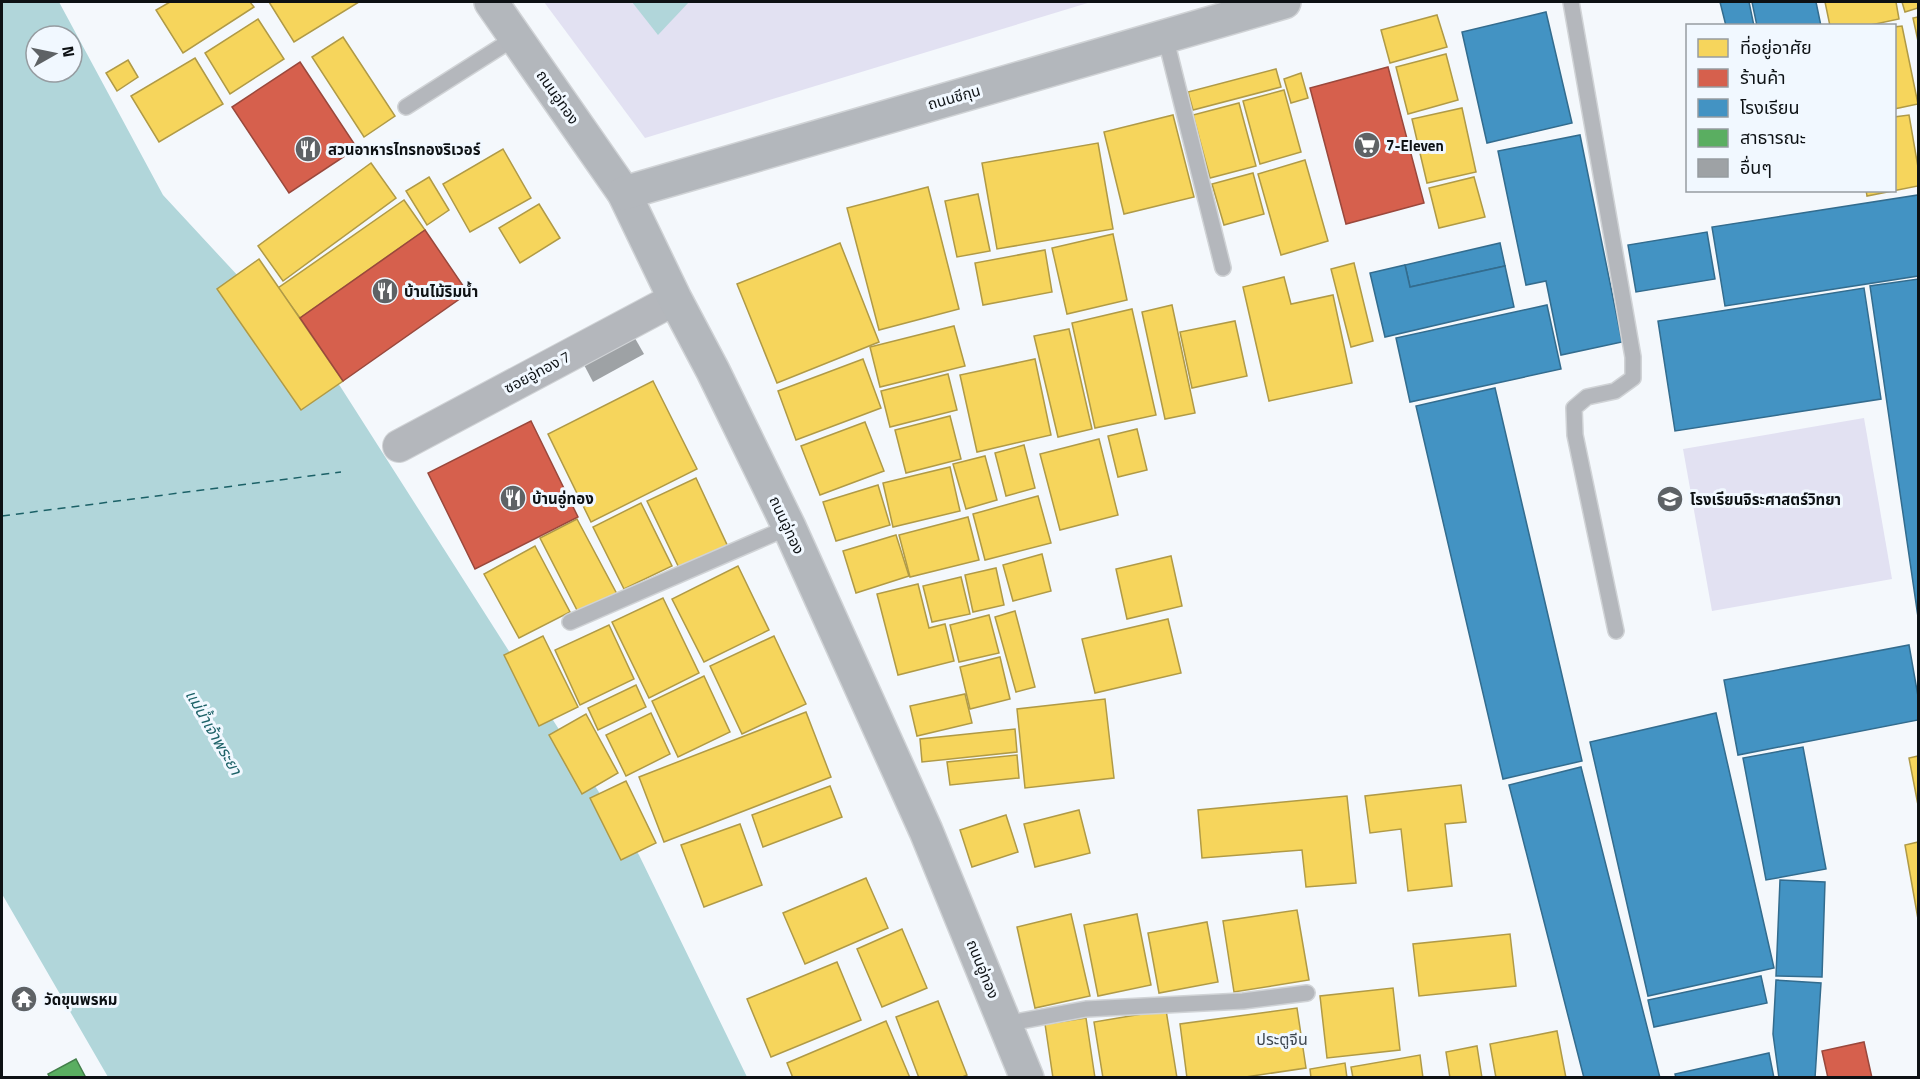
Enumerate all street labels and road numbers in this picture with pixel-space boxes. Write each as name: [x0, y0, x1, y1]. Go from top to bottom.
street label: ถนนอู่ทอง: [531, 65, 585, 129]
street label: ถนนชีกุน: [925, 79, 983, 115]
street label: ซอยอู่ทอง 7: [500, 345, 574, 399]
street label: ถนนอู่ทอง: [764, 492, 810, 558]
street label: ถนนอู่ทอง: [961, 936, 1005, 1002]

